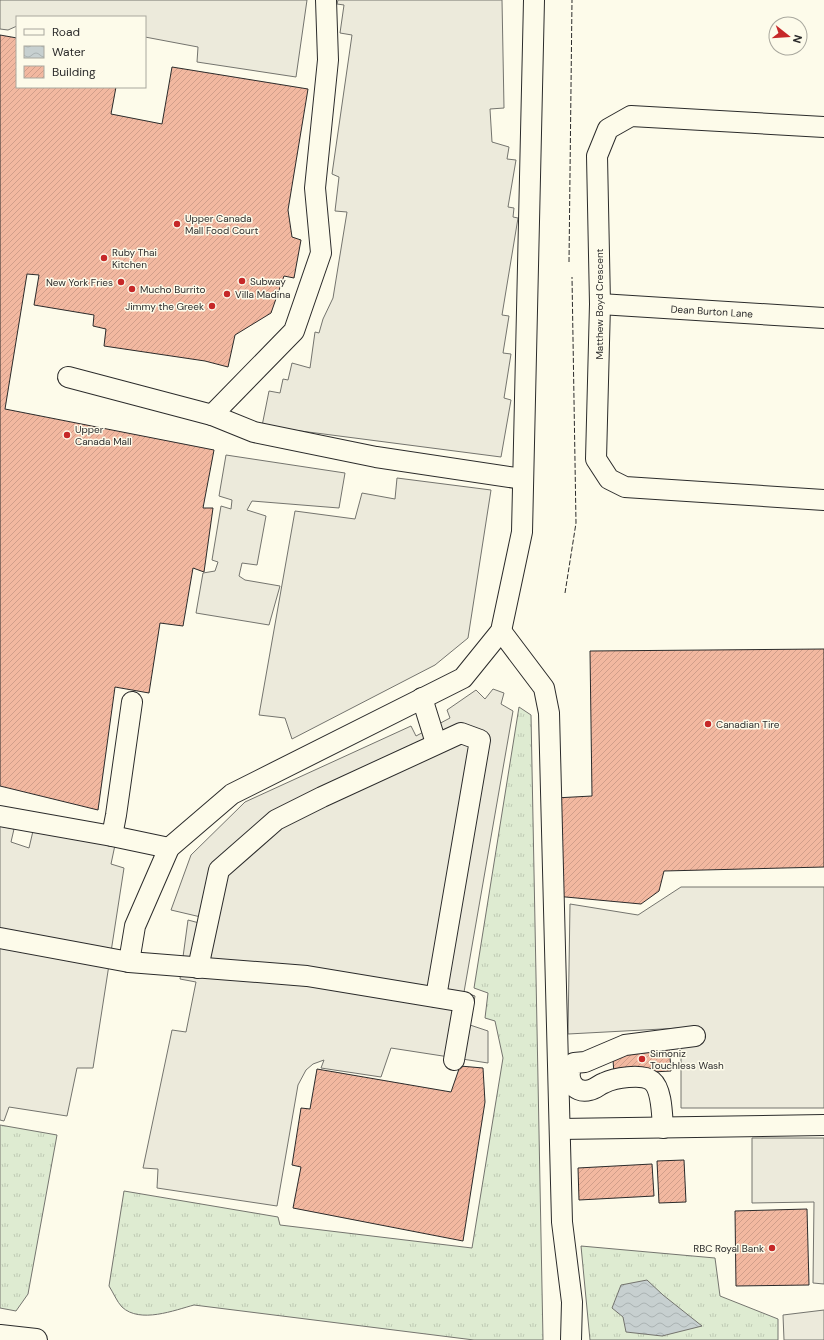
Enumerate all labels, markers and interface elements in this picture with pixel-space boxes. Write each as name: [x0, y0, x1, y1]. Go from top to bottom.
legend: [16, 16, 146, 88]
north arrow: [768, 16, 808, 56]
text: Road: [52, 24, 80, 40]
text: N: [790, 33, 805, 45]
text: Water: [52, 44, 86, 60]
text: Building: [52, 64, 96, 80]
place label: Upper Canada Mall Food Court: [185, 212, 258, 237]
marker: Upper Canada Mall Food Court: [172, 219, 182, 229]
place label: Ruby Thai Kitchen: [112, 246, 157, 271]
street label: Matthew Boyd Crescent: [593, 248, 606, 360]
marker: Ruby Thai Kitchen: [99, 253, 109, 263]
place label: Subway: [250, 275, 286, 288]
place label: New York Fries: [46, 276, 113, 289]
marker: Subway: [237, 276, 247, 286]
marker: New York Fries: [116, 277, 126, 287]
place label: Mucho Burrito: [140, 283, 206, 296]
marker: Mucho Burrito: [127, 284, 137, 294]
place label: Villa Madina: [235, 288, 290, 301]
marker: Villa Madina: [222, 289, 232, 299]
place label: Jimmy the Greek: [125, 300, 204, 313]
marker: Jimmy the Greek: [207, 301, 217, 311]
street label: Dean Burton Lane: [670, 302, 754, 320]
place label: Upper Canada Mall: [75, 423, 131, 448]
marker: Upper Canada Mall: [62, 430, 72, 440]
place label: Canadian Tire: [716, 718, 780, 731]
marker: Canadian Tire: [703, 719, 713, 729]
place label: Simoniz Touchless Wash: [650, 1047, 724, 1072]
marker: Simoniz Touchless Wash: [637, 1054, 647, 1064]
place label: RBC Royal Bank: [693, 1242, 764, 1255]
marker: RBC Royal Bank: [767, 1243, 777, 1253]

